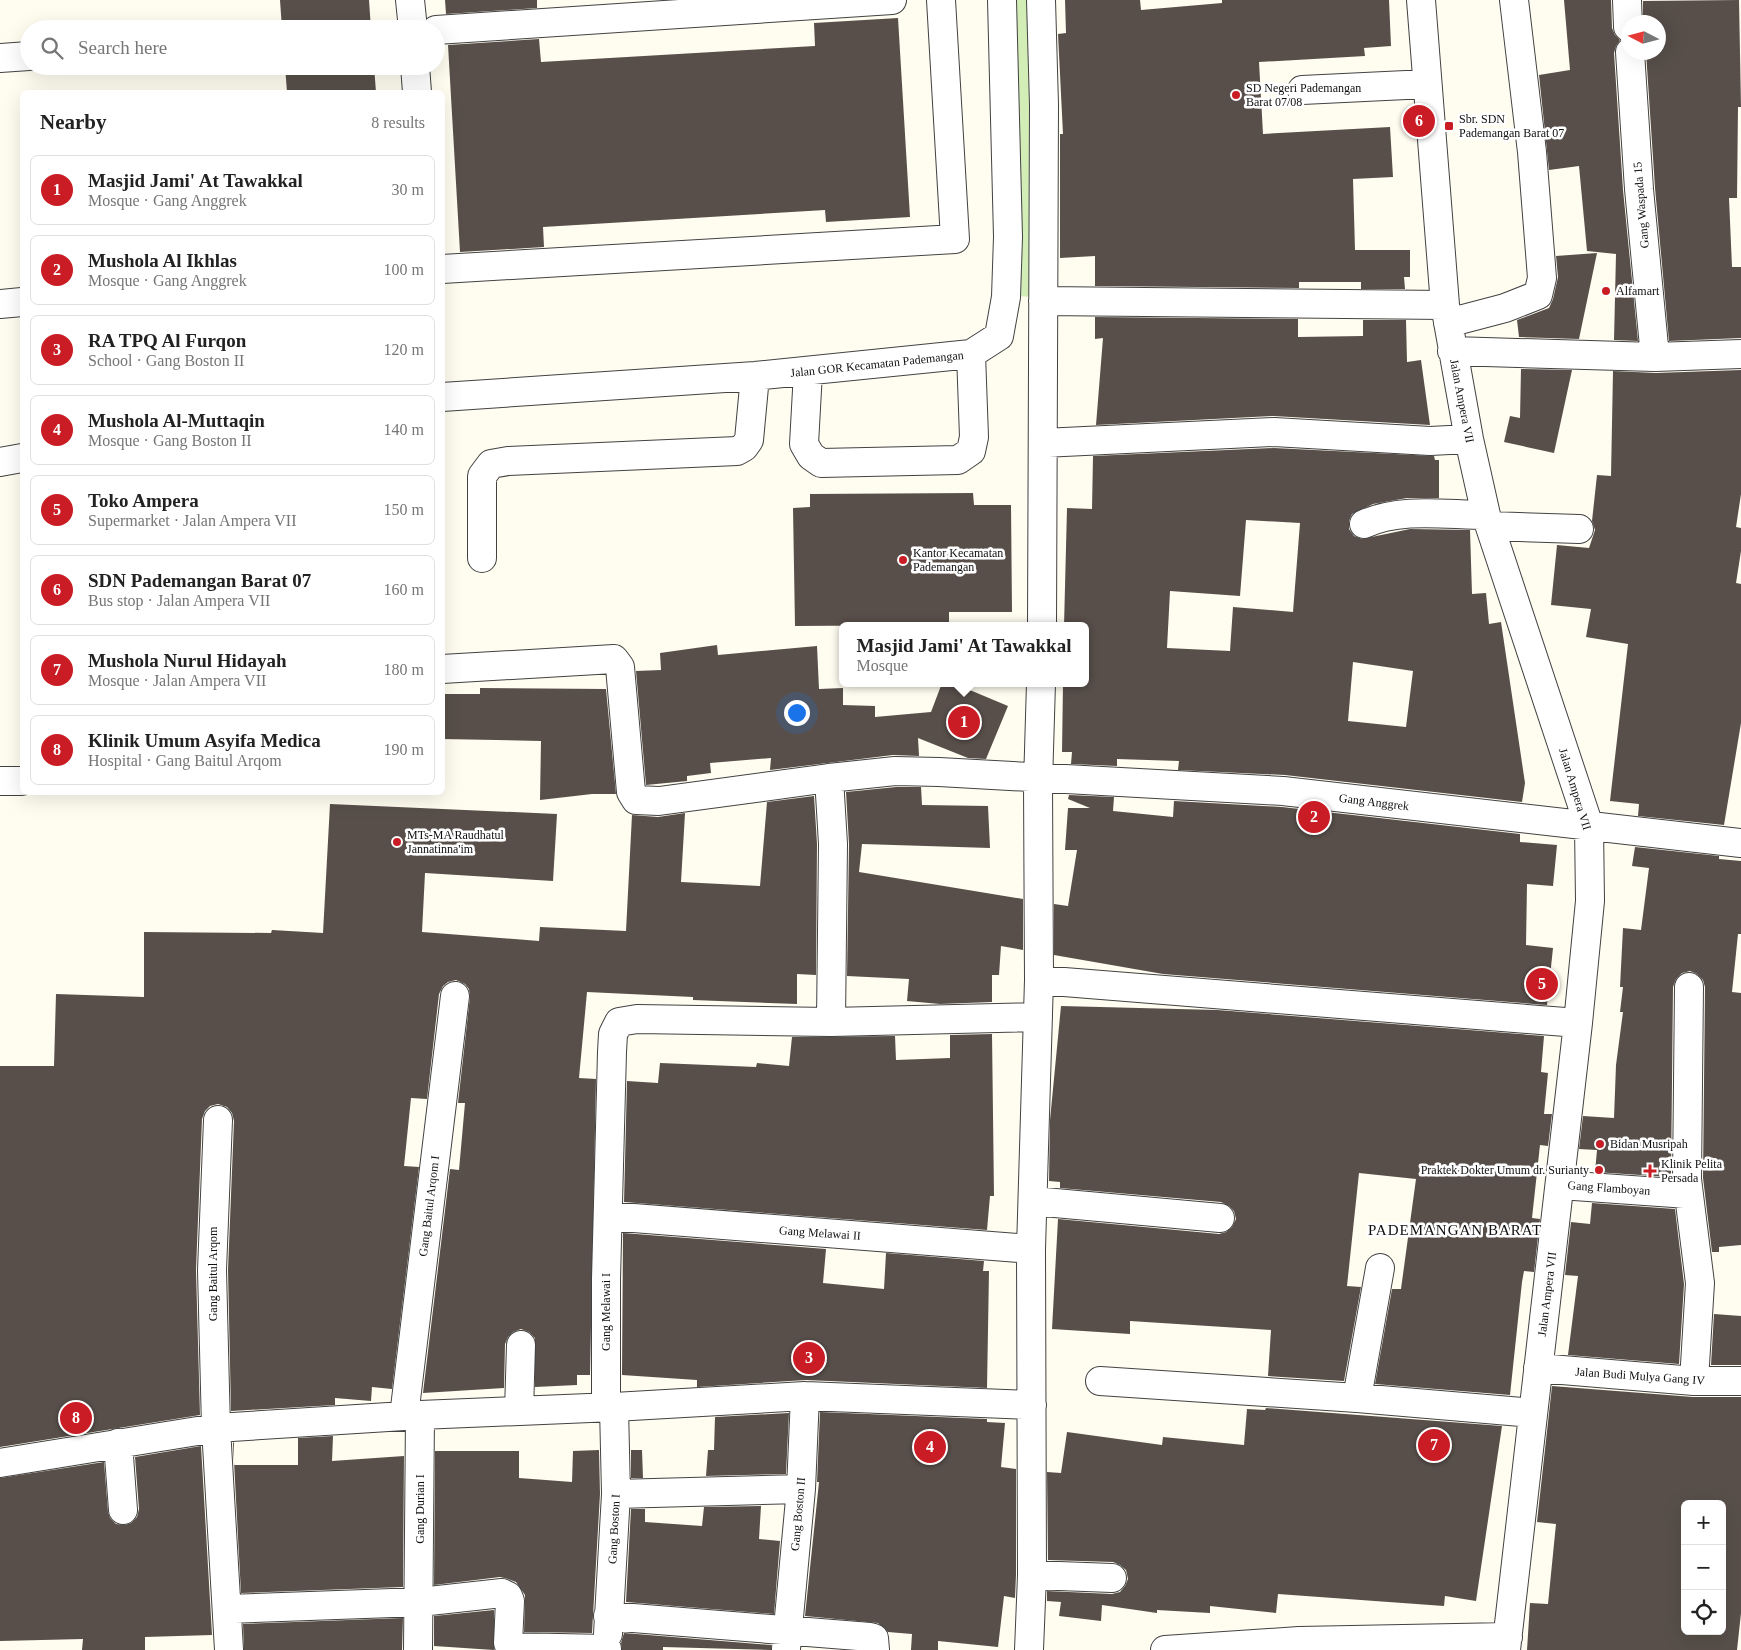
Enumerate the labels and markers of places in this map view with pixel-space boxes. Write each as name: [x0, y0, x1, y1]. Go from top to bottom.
place label: SD Negeri Pademangan Barat 07/08: [1246, 81, 1361, 109]
marker: SD Negeri Pademangan Barat 07/08: [1230, 89, 1242, 101]
pin: 6: [1403, 102, 1435, 140]
place label: Sbr. SDN Pademangan Barat 07: [1459, 112, 1564, 140]
marker: Sbr. SDN Pademangan Barat 07: [1443, 120, 1455, 132]
place label: Alfamart: [1616, 284, 1660, 298]
marker: Alfamart: [1600, 285, 1612, 297]
place label: Kantor Kecamatan Pademangan: [913, 546, 1003, 574]
marker: Kantor Kecamatan Pademangan: [897, 554, 909, 566]
pin: 1: [948, 703, 980, 741]
pin: 2: [1298, 798, 1330, 836]
place label: MTs-MA Raudhatul Jannatinna'im: [407, 828, 504, 856]
marker: MTs-MA Raudhatul Jannatinna'im: [391, 836, 403, 848]
pin: 5: [1526, 965, 1558, 1003]
place label: Bidan Musripah: [1610, 1137, 1688, 1151]
marker: Bidan Musripah: [1594, 1138, 1606, 1150]
place label: Klinik Pelita Persada: [1661, 1157, 1723, 1185]
place label: Praktek Dokter Umum dr. Surianty: [1421, 1163, 1589, 1177]
marker: Praktek Dokter Umum dr. Surianty: [1593, 1164, 1605, 1176]
marker: Klinik Pelita Persada: [1643, 1164, 1657, 1178]
pin: 3: [793, 1339, 825, 1377]
pin: 8: [60, 1399, 92, 1437]
pin: 7: [1418, 1426, 1450, 1464]
pin: 4: [914, 1428, 946, 1466]

